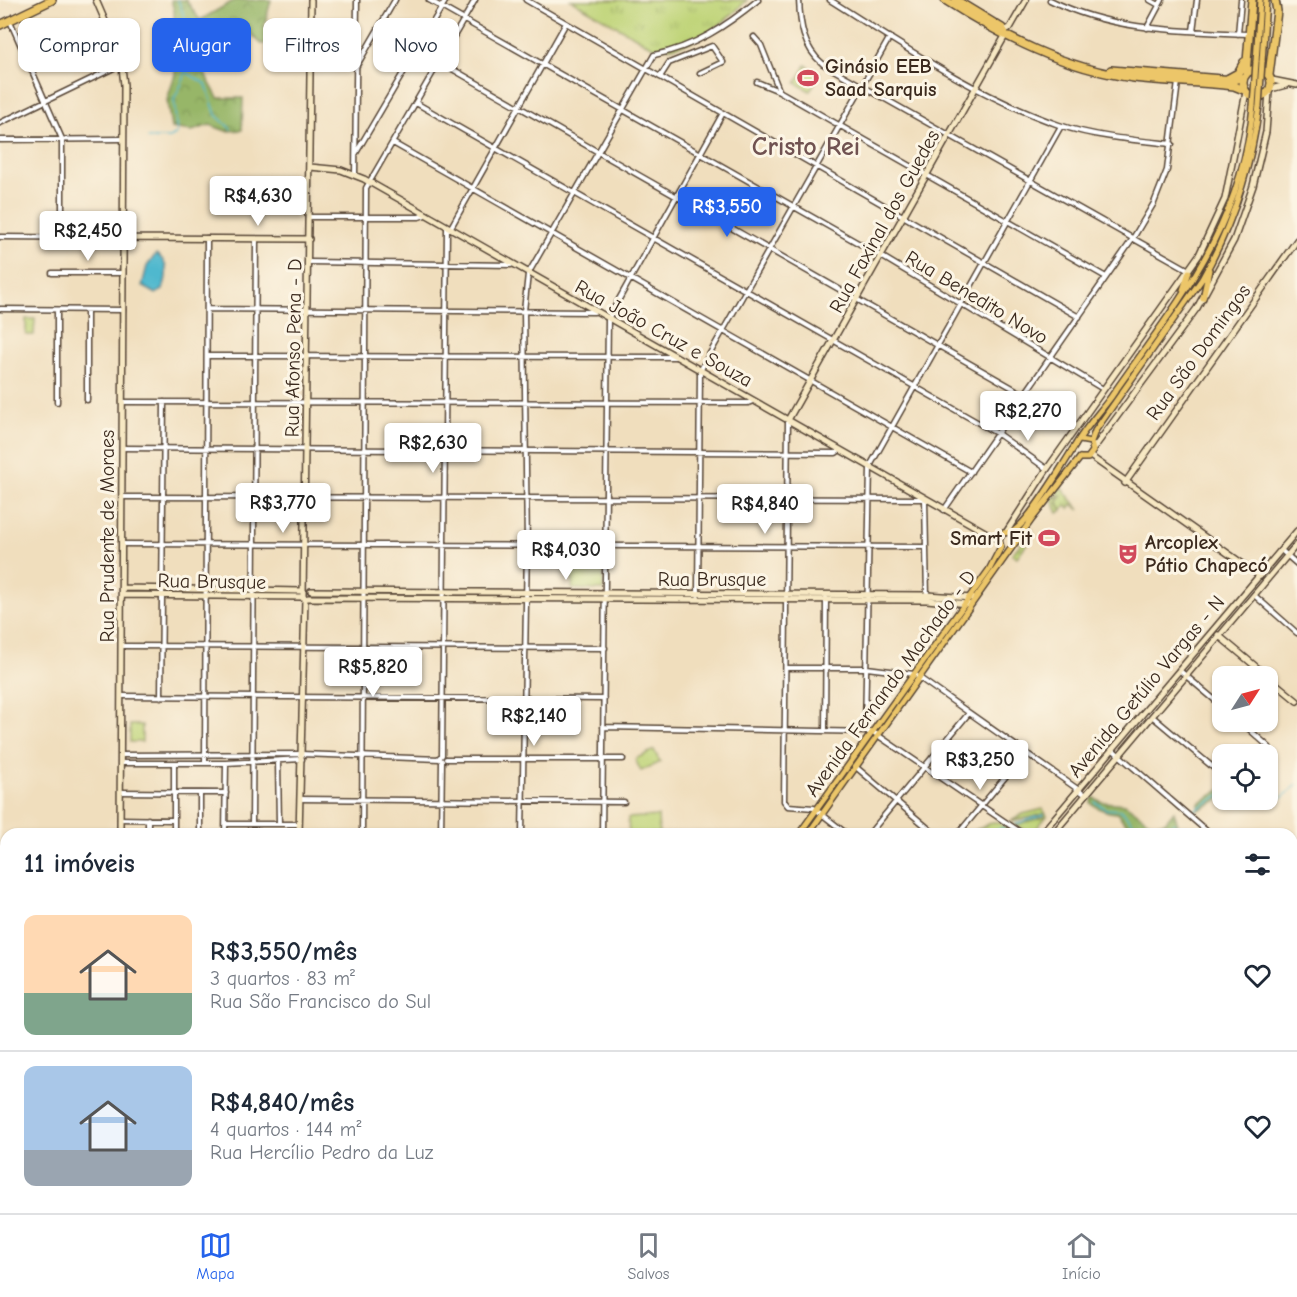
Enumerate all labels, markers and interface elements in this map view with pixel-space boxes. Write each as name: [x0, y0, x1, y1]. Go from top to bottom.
chip: Comprar: [18, 18, 140, 72]
chip: Alugar: [152, 18, 251, 72]
chip: Filtros: [263, 18, 361, 72]
chip: Novo: [373, 18, 459, 72]
place label: Ginásio EEB Saad Sarquis: [825, 55, 937, 101]
sports icon: Ginásio EEB Saad Sarquis: [796, 66, 820, 90]
street label: Rua Faxinal dos Guedes: [824, 126, 944, 317]
district label: Cristo Rei: [752, 132, 860, 162]
pin: R$4,630: [203, 176, 313, 227]
text: R$4,630: [224, 184, 292, 207]
pin: R$3,550: [672, 187, 782, 238]
text: R$3,550: [692, 195, 762, 218]
pin: R$2,450: [33, 211, 143, 262]
text: R$2,450: [54, 219, 122, 242]
street label: Rua Benedito Novo: [901, 246, 1052, 349]
street label: Rua Afonso Pena - D: [280, 258, 307, 438]
street label: Rua João Cruz e Souza: [571, 275, 757, 392]
street label: Rua São Domingos: [1141, 280, 1255, 425]
pin: R$2,270: [973, 391, 1083, 442]
text: R$2,270: [994, 399, 1062, 422]
pin: R$2,630: [378, 423, 488, 474]
street label: Rua Prudente de Moraes: [96, 430, 119, 642]
text: R$2,630: [398, 431, 468, 454]
pin: R$3,770: [228, 483, 338, 534]
pin: R$4,840: [710, 484, 820, 535]
text: R$3,770: [250, 491, 316, 514]
text: R$4,840: [731, 492, 799, 515]
sports icon: Smart Fit: [1037, 526, 1061, 550]
place label: Smart Fit: [950, 527, 1032, 550]
pin: R$4,030: [511, 530, 621, 581]
place label: Arcoplex Pátio Chapecó: [1145, 531, 1268, 577]
text: R$4,030: [531, 538, 601, 561]
theatre icon: Arcoplex Pátio Chapecó: [1116, 542, 1140, 566]
street label: Avenida Fernando Machado - D: [800, 566, 980, 801]
street label: Rua Brusque: [658, 568, 766, 591]
street label: Rua Brusque: [158, 569, 266, 594]
street label: Avenida Getúlio Vargas - N: [1064, 591, 1229, 782]
pin: R$5,820: [318, 647, 428, 698]
text: R$5,820: [338, 655, 408, 678]
north arrow: [1212, 666, 1278, 732]
map controls: [1212, 666, 1278, 810]
pin: R$2,140: [479, 696, 589, 747]
text: R$2,140: [501, 704, 567, 727]
pin: R$3,250: [925, 740, 1035, 791]
button: locate: [1212, 744, 1278, 810]
text: R$3,250: [945, 748, 1015, 771]
icon: filters: [1241, 848, 1274, 881]
text: 11 imóveis: [24, 849, 135, 879]
text: R$3,550/mês: [210, 937, 357, 967]
icon: home: [72, 939, 144, 1011]
icon: heart: [1241, 959, 1274, 992]
text: 3 quartos · 83 m²: [210, 967, 355, 990]
text: Rua São Francisco do Sul: [210, 990, 431, 1013]
text: R$4,840/mês: [210, 1088, 354, 1118]
icon: home: [72, 1090, 144, 1162]
icon: heart: [1241, 1110, 1274, 1143]
text: 4 quartos · 144 m²: [210, 1118, 361, 1141]
text: Rua Hercílio Pedro da Luz: [210, 1141, 433, 1164]
tab: Mapa: [196, 1229, 235, 1283]
tab: Salvos: [627, 1229, 669, 1283]
tab: Início: [1062, 1229, 1101, 1283]

